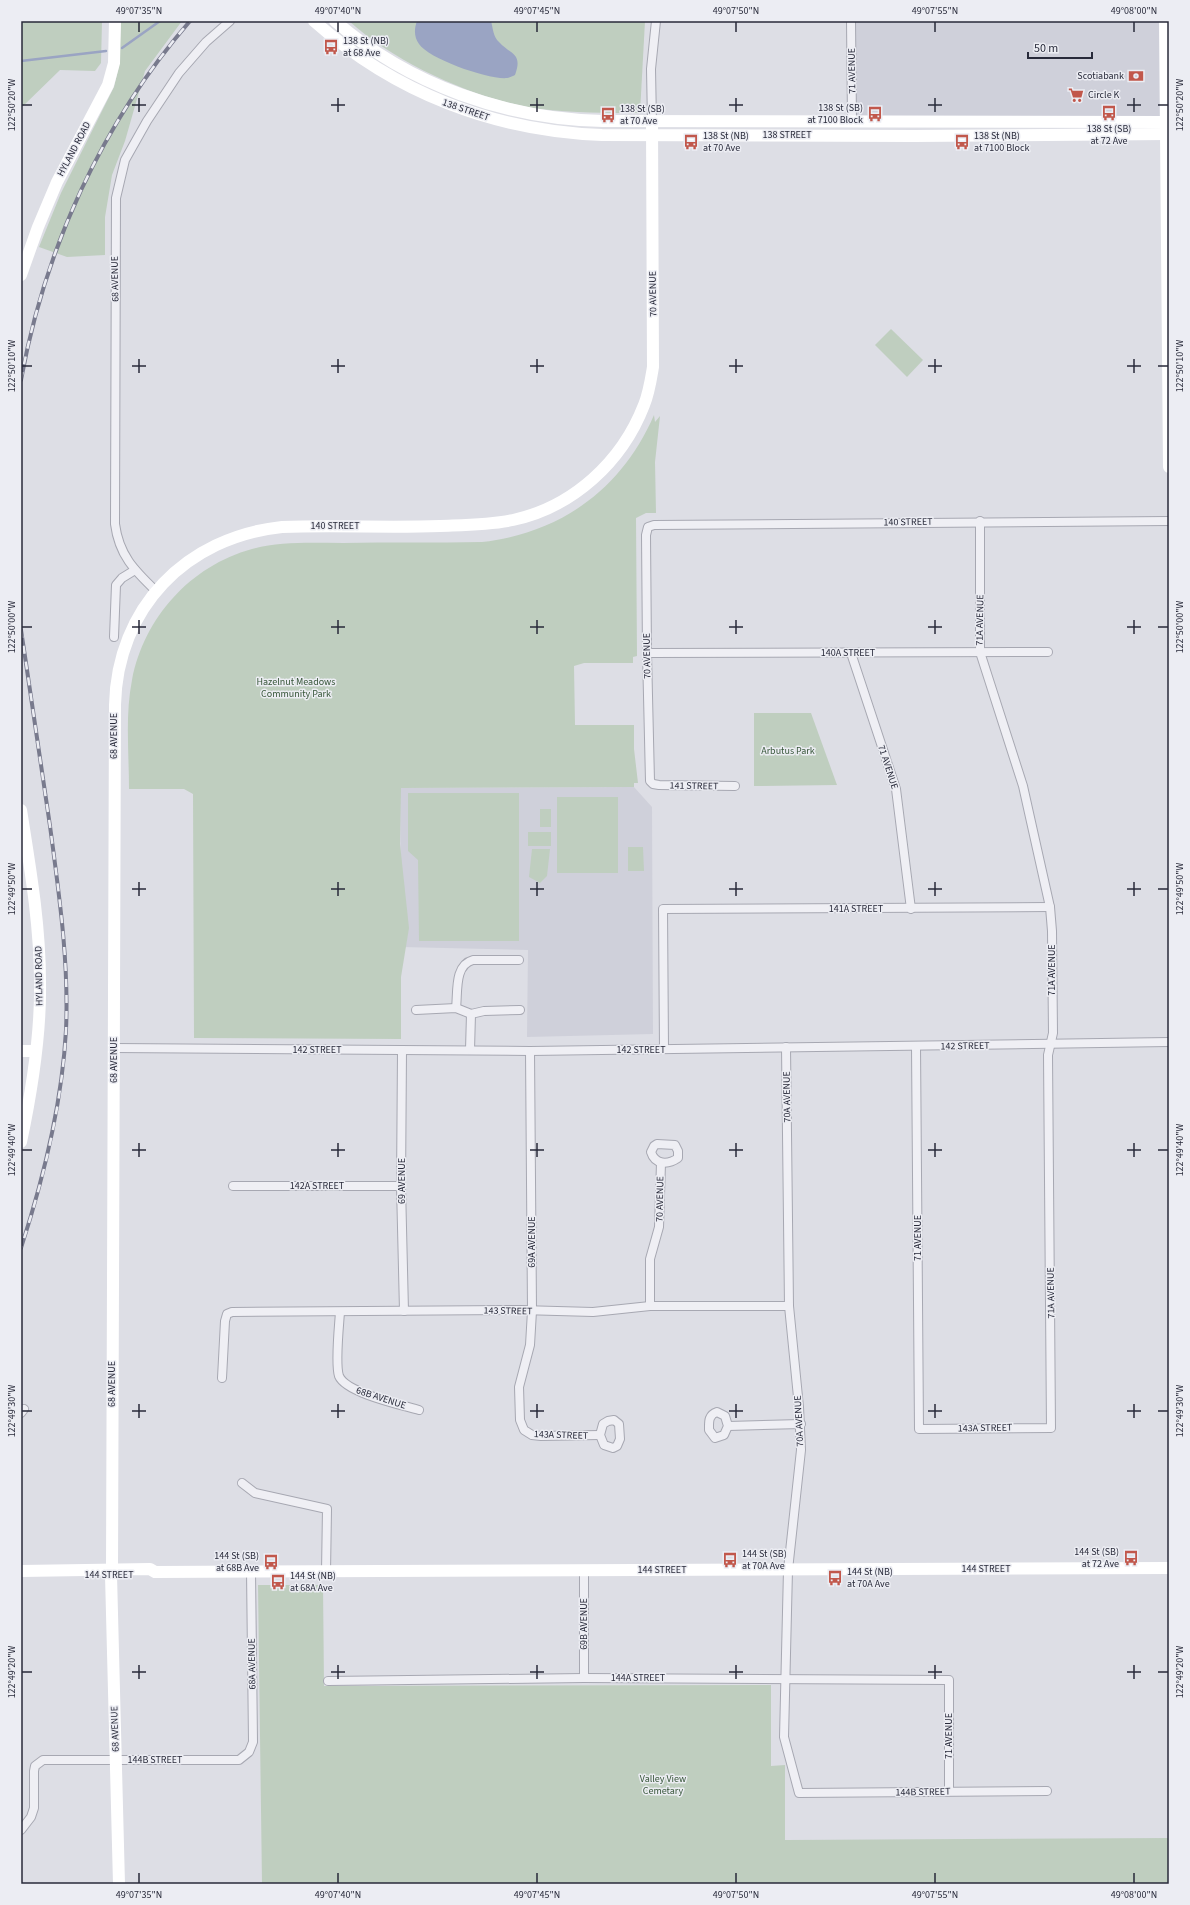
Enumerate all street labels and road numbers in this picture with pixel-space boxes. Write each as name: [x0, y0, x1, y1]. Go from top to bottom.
street label: 71 AVENUE: [845, 48, 859, 94]
street label: 138 STREET: [441, 95, 492, 125]
street label: HYLAND ROAD: [54, 119, 94, 179]
street label: 138 STREET: [763, 128, 812, 142]
street label: 68 AVENUE: [108, 256, 122, 302]
street label: 70 AVENUE: [646, 271, 660, 317]
street label: 140 STREET: [883, 515, 933, 529]
street label: 140 STREET: [311, 519, 360, 533]
street label: 71A AVENUE: [973, 594, 987, 646]
street label: 70 AVENUE: [640, 633, 654, 679]
street label: 140A STREET: [821, 646, 876, 660]
street label: 68 AVENUE: [107, 713, 121, 759]
street label: 71 AVENUE: [874, 743, 902, 791]
street label: 141 STREET: [669, 779, 719, 793]
street label: 141A STREET: [829, 902, 884, 916]
street label: 71A AVENUE: [1045, 944, 1059, 996]
street label: HYLAND ROAD: [31, 946, 47, 1006]
street label: 68 AVENUE: [107, 1037, 121, 1083]
street label: 142 STREET: [940, 1039, 990, 1053]
street label: 142 STREET: [293, 1043, 342, 1057]
street label: 142 STREET: [617, 1043, 666, 1057]
street label: 70A AVENUE: [780, 1071, 794, 1123]
street label: 69 AVENUE: [395, 1158, 409, 1204]
street label: 70 AVENUE: [653, 1176, 667, 1222]
street label: 142A STREET: [290, 1179, 345, 1193]
street label: 71 AVENUE: [911, 1215, 925, 1261]
street label: 69A AVENUE: [525, 1216, 539, 1268]
street label: 71A AVENUE: [1044, 1267, 1058, 1319]
street label: 143 STREET: [483, 1304, 533, 1318]
street label: 68 AVENUE: [105, 1361, 119, 1407]
street label: 68B AVENUE: [354, 1383, 408, 1413]
street label: 70A AVENUE: [791, 1395, 807, 1447]
street label: 143A STREET: [958, 1421, 1013, 1435]
street label: 143A STREET: [534, 1427, 589, 1443]
street label: 144 STREET: [962, 1562, 1011, 1576]
street label: 144 STREET: [638, 1563, 687, 1577]
street label: 144 STREET: [85, 1568, 134, 1582]
street label: 69B AVENUE: [577, 1598, 591, 1650]
street label: 68A AVENUE: [245, 1638, 259, 1690]
street label: 144A STREET: [611, 1671, 666, 1685]
street label: 68 AVENUE: [107, 1706, 123, 1752]
street label: 71 AVENUE: [942, 1713, 956, 1759]
street label: 144B STREET: [128, 1753, 183, 1767]
street label: 144B STREET: [895, 1785, 951, 1799]

